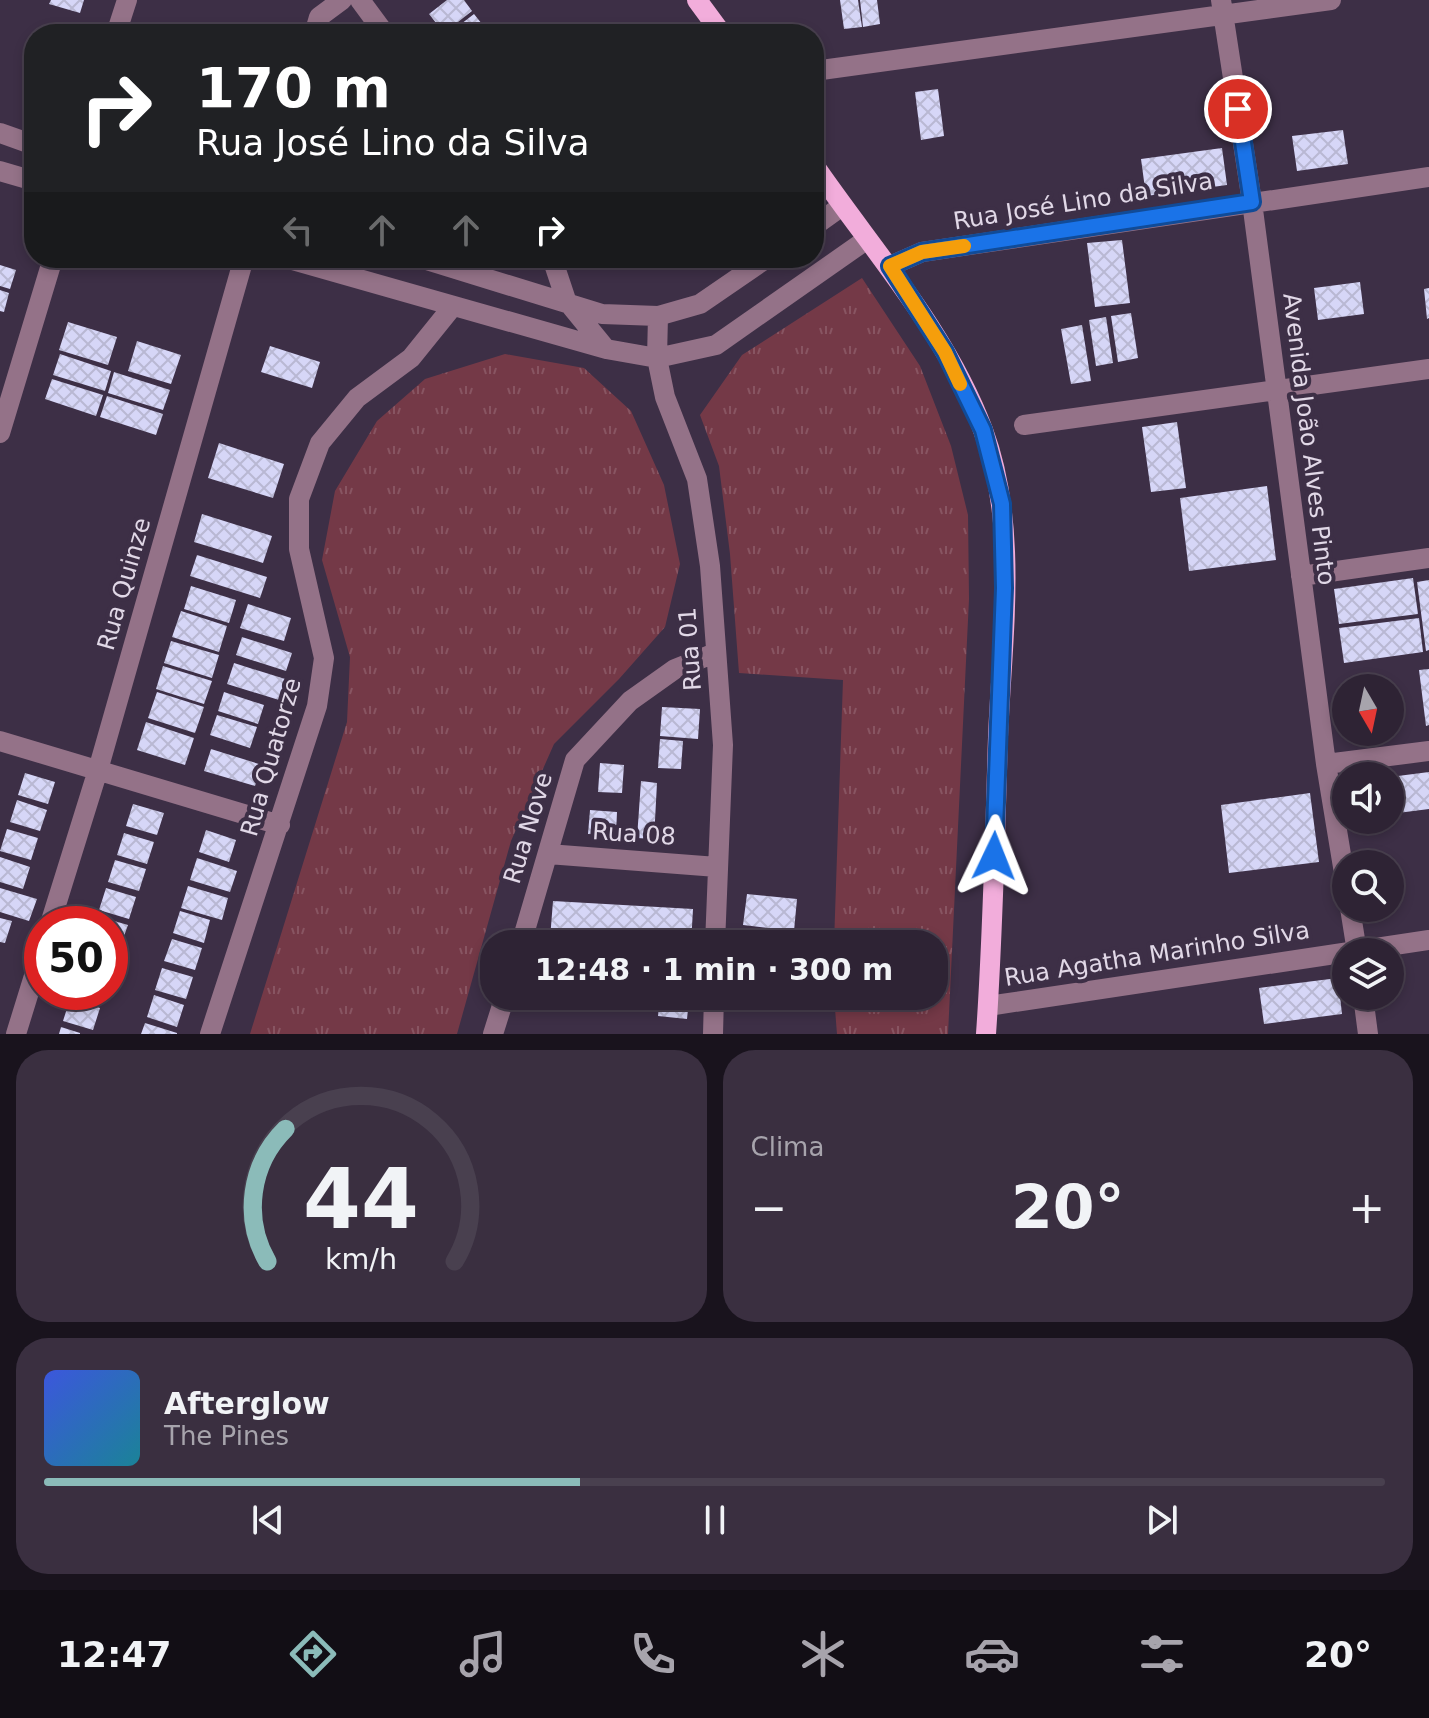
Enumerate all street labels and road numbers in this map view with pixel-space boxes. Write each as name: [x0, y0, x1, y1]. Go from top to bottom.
street label: Rua José Lino da Silva: [951, 167, 1215, 235]
street label: Avenida João Alves Pinto: [1277, 291, 1341, 587]
street label: Rua Quinze: [92, 515, 156, 653]
street label: Rua 01: [673, 606, 707, 692]
street label: Rua Quatorze: [235, 675, 307, 839]
street label: Rua Nove: [498, 769, 558, 887]
street label: Rua 08: [591, 817, 677, 851]
street label: Rua Agatha Marinho Silva: [1002, 916, 1312, 992]

